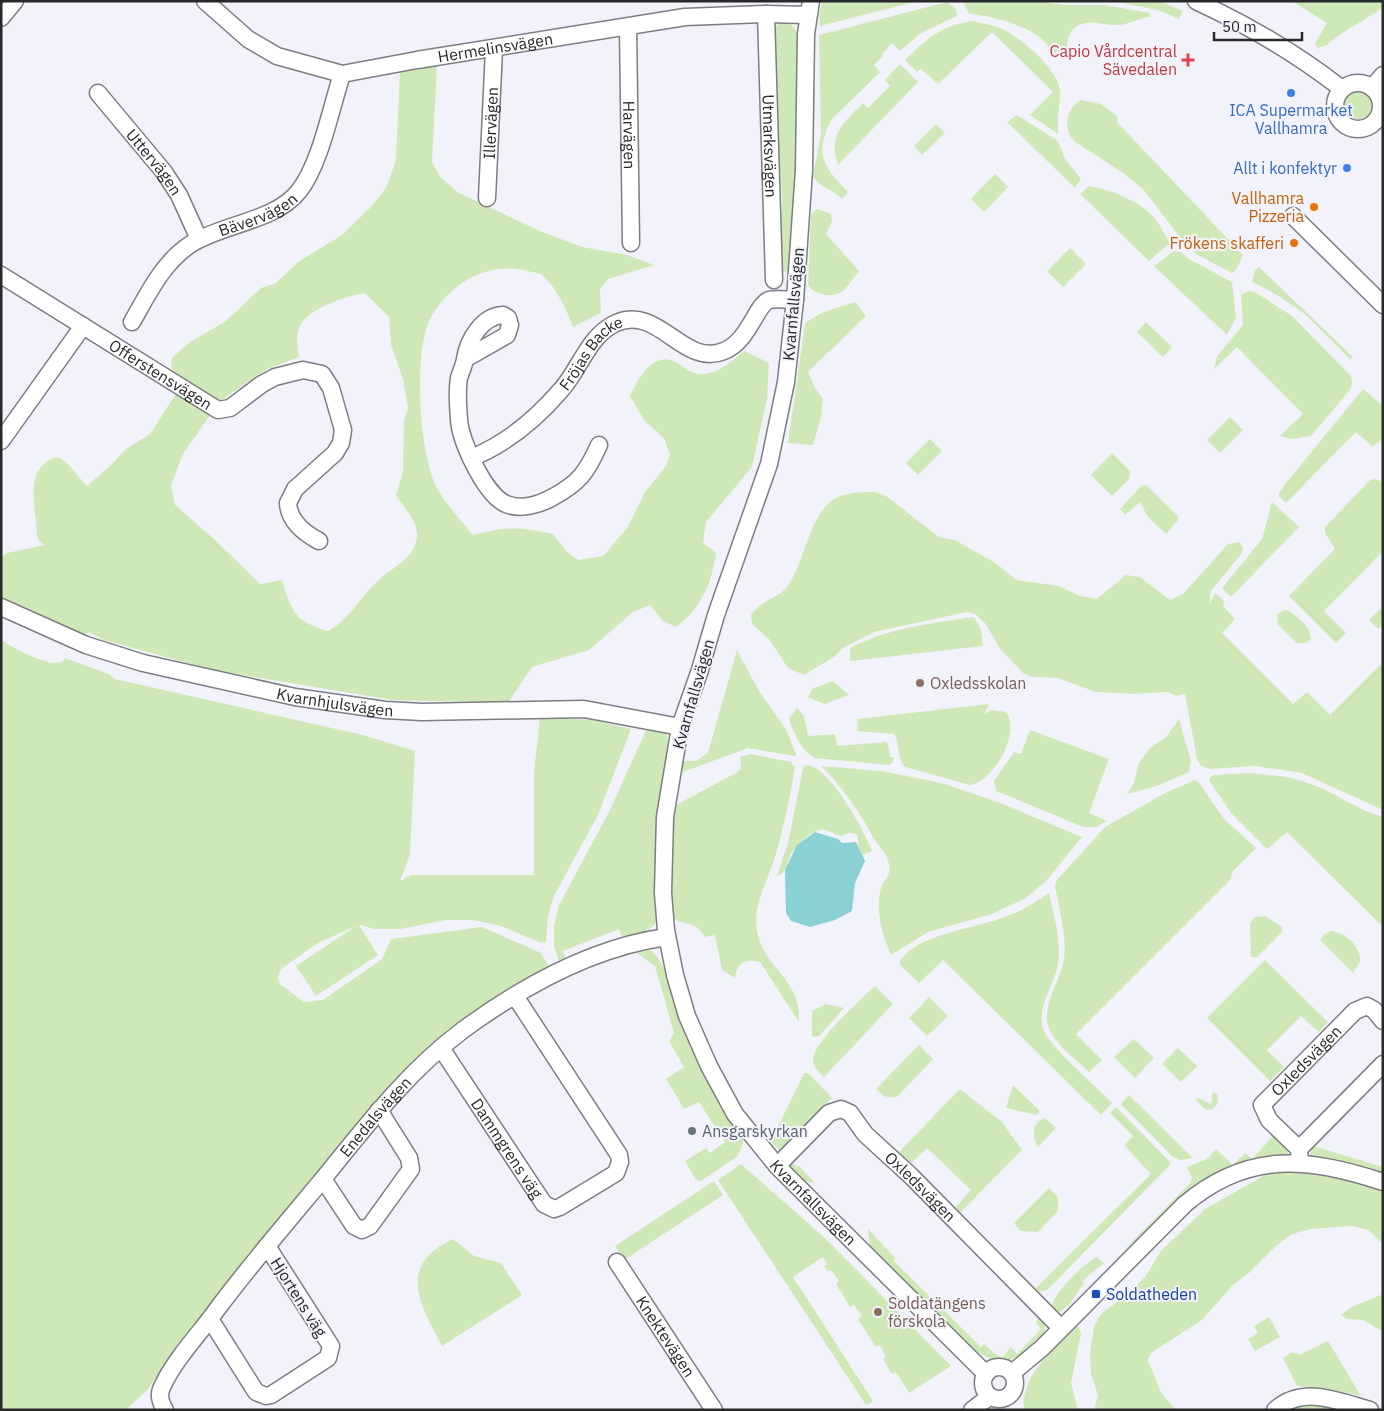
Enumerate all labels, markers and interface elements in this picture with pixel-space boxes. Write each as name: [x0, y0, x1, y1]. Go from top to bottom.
scale bar: [1214, 10, 1302, 42]
text: 50 m: [1222, 17, 1257, 36]
street label: Hermelinsvägen: [436, 28, 554, 67]
place label: Capio Vårdcentral Sävedalen: [1049, 41, 1177, 79]
marker: Capio Vårdcentral Sävedalen: [1181, 53, 1195, 67]
street label: Illervägen: [479, 86, 502, 160]
marker: ICA Supermarket Vallhamra: [1285, 87, 1297, 99]
street label: Utmarksvägen: [758, 94, 782, 198]
place label: ICA Supermarket Vallhamra: [1229, 100, 1353, 138]
street label: Harvägen: [619, 101, 640, 169]
street label: Uttervägen: [122, 124, 186, 199]
place label: Allt i konfektyr: [1233, 158, 1337, 178]
marker: Allt i konfektyr: [1341, 162, 1353, 174]
street label: Bävervägen: [216, 188, 302, 240]
place label: Vallhamra Pizzeria: [1232, 188, 1304, 226]
marker: Vallhamra Pizzeria: [1308, 201, 1320, 213]
place label: Frökens skafferi: [1169, 233, 1284, 253]
marker: Frökens skafferi: [1288, 237, 1300, 249]
street label: Kvarnfallsvägen: [778, 247, 808, 361]
street label: Fröjas Backe: [555, 311, 626, 394]
street label: Offerstensvägen: [105, 335, 216, 414]
street label: Kvarnfallsvägen: [668, 637, 718, 751]
place label: Oxledsskolan: [930, 673, 1026, 693]
marker: Oxledsskolan: [914, 677, 926, 689]
street label: Kvarnhjulsvägen: [275, 683, 394, 720]
street label: Oxledsvägen: [1267, 1021, 1346, 1100]
street label: Enedalsvägen: [335, 1072, 415, 1161]
street label: Dammgrens väg: [467, 1094, 548, 1202]
place label: Ansgarskyrkan: [702, 1121, 808, 1141]
marker: Ansgarskyrkan: [686, 1125, 698, 1137]
street label: Oxledsvägen: [881, 1147, 960, 1226]
street label: Kvarnfallsvägen: [766, 1155, 861, 1249]
street label: Hjortens väg: [267, 1254, 332, 1341]
place label: Soldatheden: [1106, 1284, 1197, 1304]
marker: Soldatheden: [1090, 1288, 1102, 1300]
street label: Knektevägen: [632, 1292, 700, 1381]
place label: Soldatängens förskola: [888, 1293, 986, 1331]
marker: Soldatängens förskola: [872, 1306, 884, 1318]

